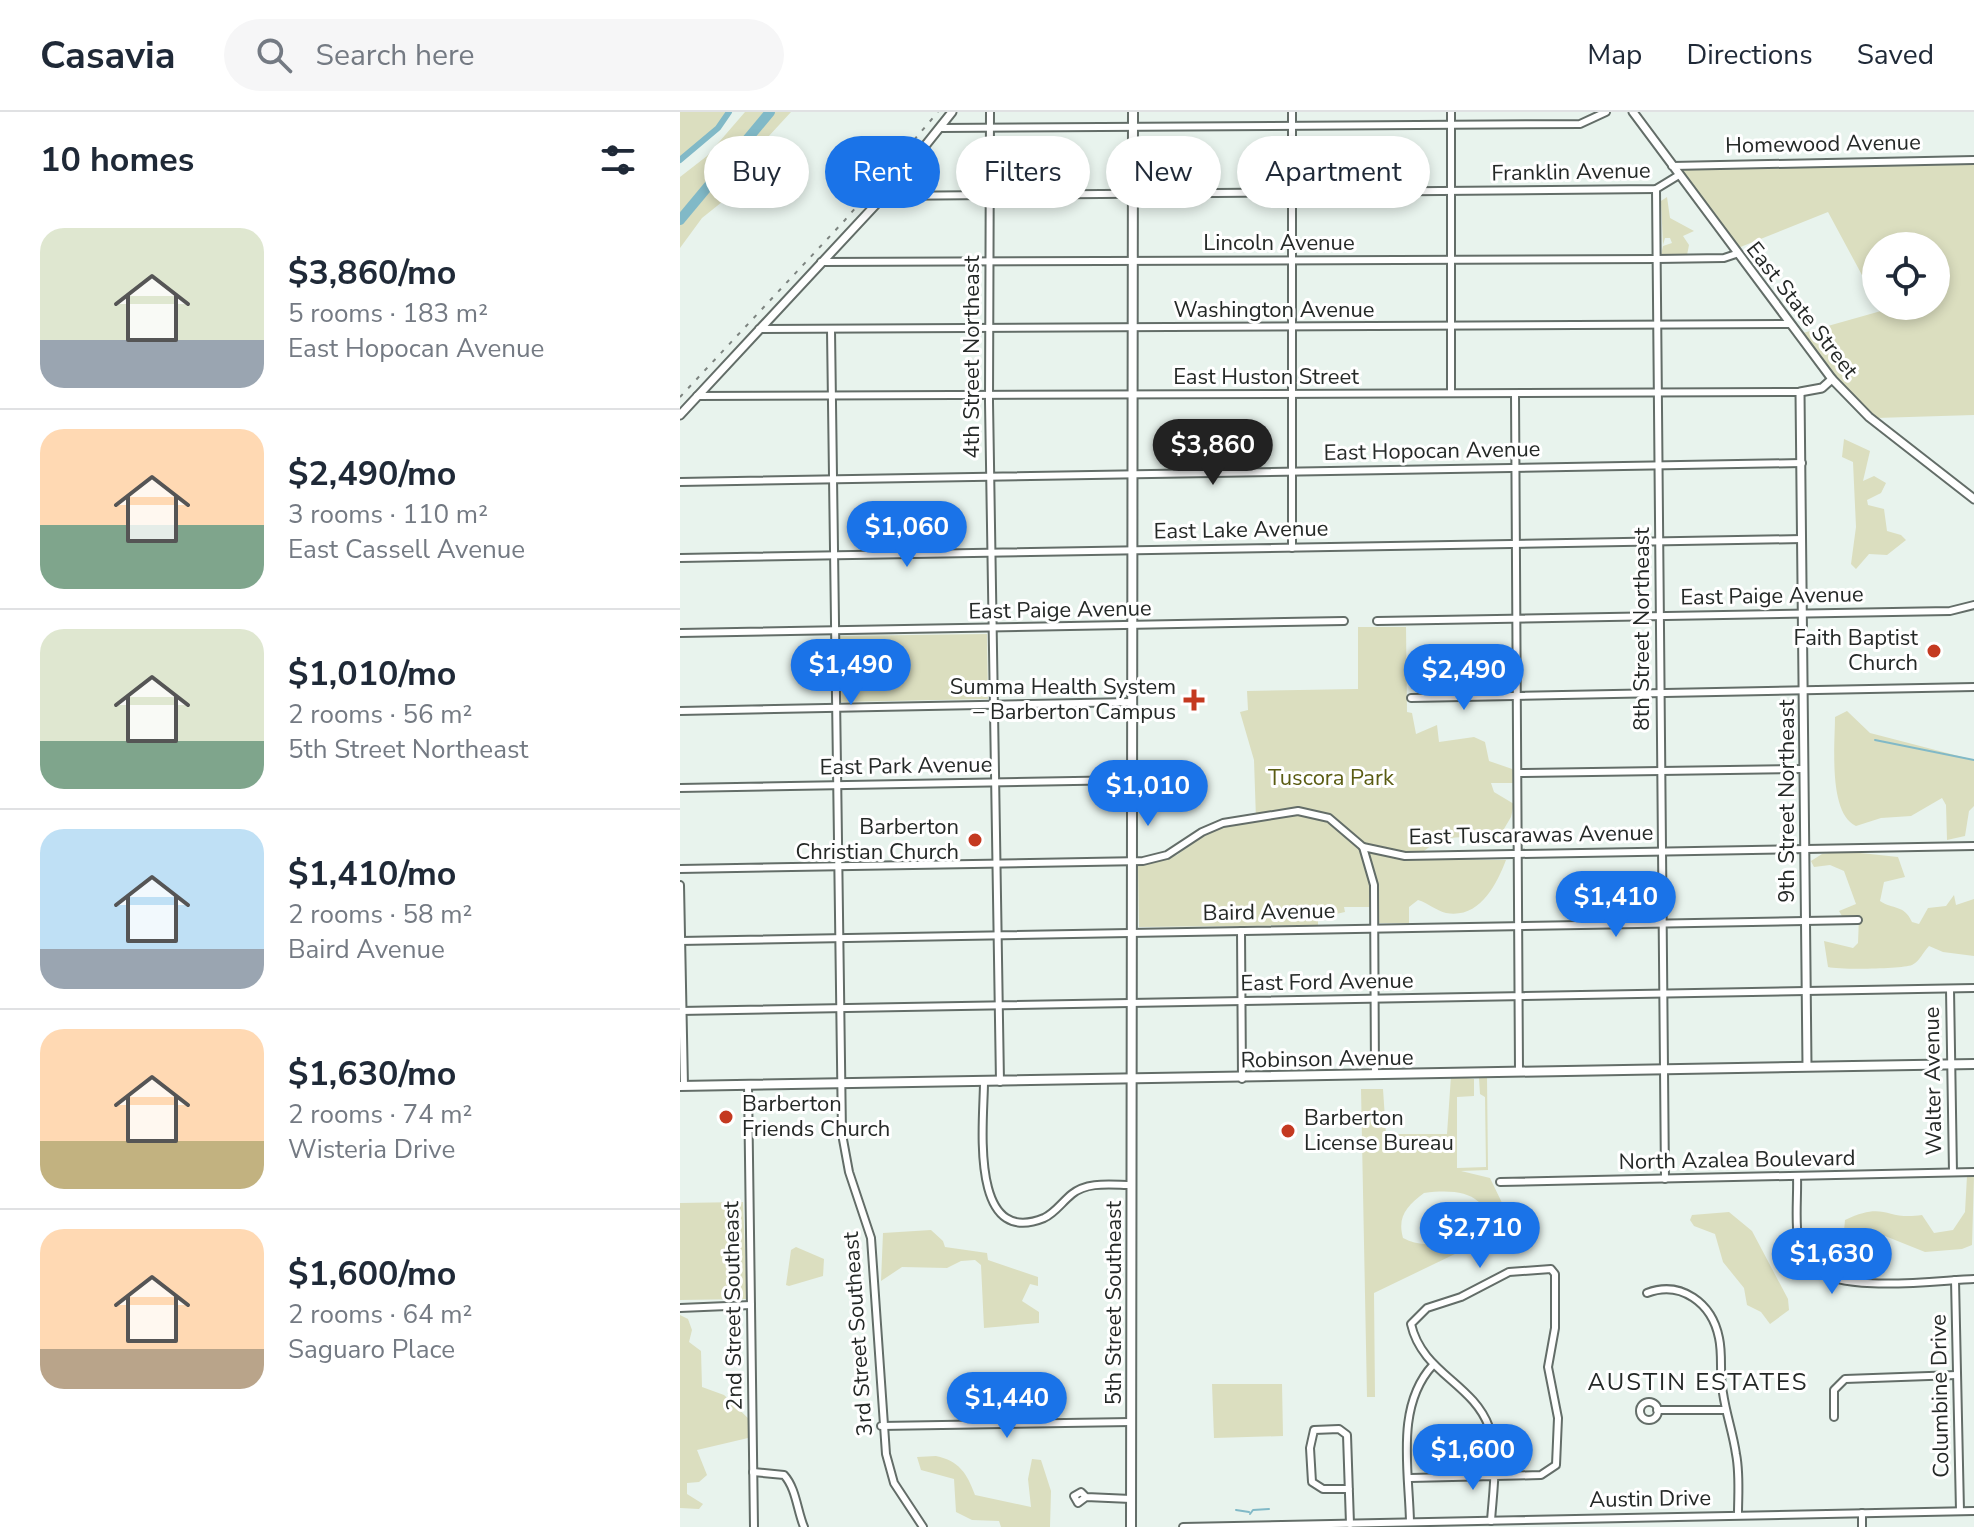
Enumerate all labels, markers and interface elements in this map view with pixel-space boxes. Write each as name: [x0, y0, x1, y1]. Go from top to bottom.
search box: [224, 19, 784, 91]
text: Casavia: [40, 30, 176, 81]
icon: search: [252, 33, 296, 77]
text: Search here: [316, 35, 475, 76]
text: Map: [1587, 36, 1642, 74]
text: Directions: [1686, 36, 1813, 74]
text: Saved: [1857, 36, 1934, 74]
street label: Homewood Avenue: [1725, 127, 1921, 161]
chip: Buy: [704, 136, 809, 208]
chip: Rent: [825, 136, 940, 208]
chip: Filters: [956, 136, 1090, 208]
chip: New: [1106, 136, 1221, 208]
chip: Apartment: [1237, 136, 1430, 208]
text: 10 homes: [40, 137, 194, 183]
icon: filters: [596, 138, 640, 182]
street label: Franklin Avenue: [1491, 156, 1651, 188]
street label: Lincoln Avenue: [1203, 228, 1355, 258]
map controls: [1862, 232, 1950, 320]
button: locate: [1862, 232, 1950, 320]
street label: East State Street: [1739, 235, 1865, 385]
text: $3,860/mo: [288, 250, 456, 296]
street label: 4th Street Northeast: [957, 255, 987, 459]
icon: home: [104, 260, 200, 356]
street label: Washington Avenue: [1173, 295, 1375, 325]
text: 5 rooms · 183 m²: [288, 296, 488, 331]
text: East Hopocan Avenue: [288, 331, 544, 366]
street label: East Huston Street: [1173, 362, 1359, 392]
pin: $3,860: [1148, 419, 1278, 487]
text: $3,860: [1171, 427, 1255, 462]
street label: East Hopocan Avenue: [1323, 434, 1541, 468]
text: $2,490/mo: [288, 451, 456, 497]
icon: home: [104, 461, 200, 557]
text: 3 rooms · 110 m²: [288, 497, 488, 532]
pin: $1,060: [842, 501, 972, 569]
text: $1,060: [865, 509, 949, 544]
street label: East Lake Avenue: [1153, 513, 1329, 547]
street label: 8th Street Northeast: [1627, 527, 1657, 731]
text: East Cassell Avenue: [288, 532, 525, 567]
street label: East Paige Avenue: [1680, 579, 1864, 613]
street label: East Paige Avenue: [968, 593, 1152, 627]
place label: Faith Baptist Church: [1794, 623, 1918, 678]
pin: $1,490: [786, 639, 916, 707]
marker: Faith Baptist Church: [1925, 642, 1943, 660]
pin: $2,490: [1399, 644, 1529, 712]
text: $1,490: [809, 647, 893, 682]
text: $1,010/mo: [288, 651, 456, 697]
text: $2,490: [1422, 652, 1506, 687]
icon: home: [104, 661, 200, 757]
place label: Summa Health System – Barberton Campus: [950, 672, 1176, 727]
marker: Summa Health System – Barberton Campus: [1183, 689, 1205, 711]
text: 2 rooms · 56 m²: [288, 697, 472, 732]
street label: 9th Street Northeast: [1772, 699, 1802, 903]
text: 5th Street Northeast: [288, 732, 528, 767]
street label: East Park Avenue: [819, 749, 993, 783]
pin: $1,010: [1083, 760, 1213, 828]
park label: Tuscora Park: [1268, 763, 1395, 793]
text: $1,010: [1106, 768, 1190, 803]
place label: Barberton Christian Church: [796, 812, 959, 867]
street label: East Tuscarawas Avenue: [1408, 818, 1654, 852]
marker: Barberton Christian Church: [966, 831, 984, 849]
text: $1,410/mo: [288, 851, 456, 897]
icon: home: [104, 861, 200, 957]
pin: $1,410: [1551, 871, 1681, 939]
text: $1,410: [1574, 879, 1658, 914]
street label: Baird Avenue: [1202, 896, 1336, 928]
text: 2 rooms · 58 m²: [288, 897, 472, 932]
text: Baird Avenue: [288, 932, 445, 967]
street label: East Ford Avenue: [1240, 965, 1414, 999]
street label: Walter Avenue: [1917, 1006, 1949, 1156]
street label: Robinson Avenue: [1240, 1042, 1414, 1076]
text: $1,630/mo: [288, 1051, 456, 1097]
icon: home: [104, 1061, 200, 1157]
place label: Barberton Friends Church: [742, 1089, 890, 1144]
text: 2 rooms · 74 m²: [288, 1097, 472, 1132]
place label: Barberton License Bureau: [1304, 1103, 1454, 1158]
marker: Barberton Friends Church: [717, 1108, 735, 1126]
marker: Barberton License Bureau: [1279, 1122, 1297, 1140]
text: Wisteria Drive: [288, 1132, 455, 1167]
street label: North Azalea Boulevard: [1618, 1143, 1856, 1177]
street label: 5th Street Southeast: [1099, 1200, 1129, 1405]
street label: 2nd Street Southeast: [716, 1201, 750, 1411]
pin: $2,710: [1415, 1202, 1545, 1270]
text: $2,710: [1438, 1210, 1522, 1245]
pin: $1,630: [1767, 1228, 1897, 1296]
street label: 3rd Street Southeast: [836, 1230, 880, 1437]
text: $1,630: [1790, 1236, 1874, 1271]
text: $1,600/mo: [288, 1251, 456, 1297]
icon: home: [104, 1261, 200, 1357]
text: 2 rooms · 64 m²: [288, 1297, 472, 1332]
street label: Columbine Drive: [1924, 1314, 1956, 1478]
text: Saguaro Place: [288, 1332, 455, 1367]
district label: AUSTIN ESTATES: [1587, 1366, 1809, 1398]
pin: $1,440: [942, 1372, 1072, 1440]
text: $1,440: [965, 1380, 1049, 1415]
pin: $1,600: [1408, 1424, 1538, 1492]
text: $1,600: [1431, 1432, 1515, 1467]
street label: Austin Drive: [1589, 1483, 1711, 1515]

